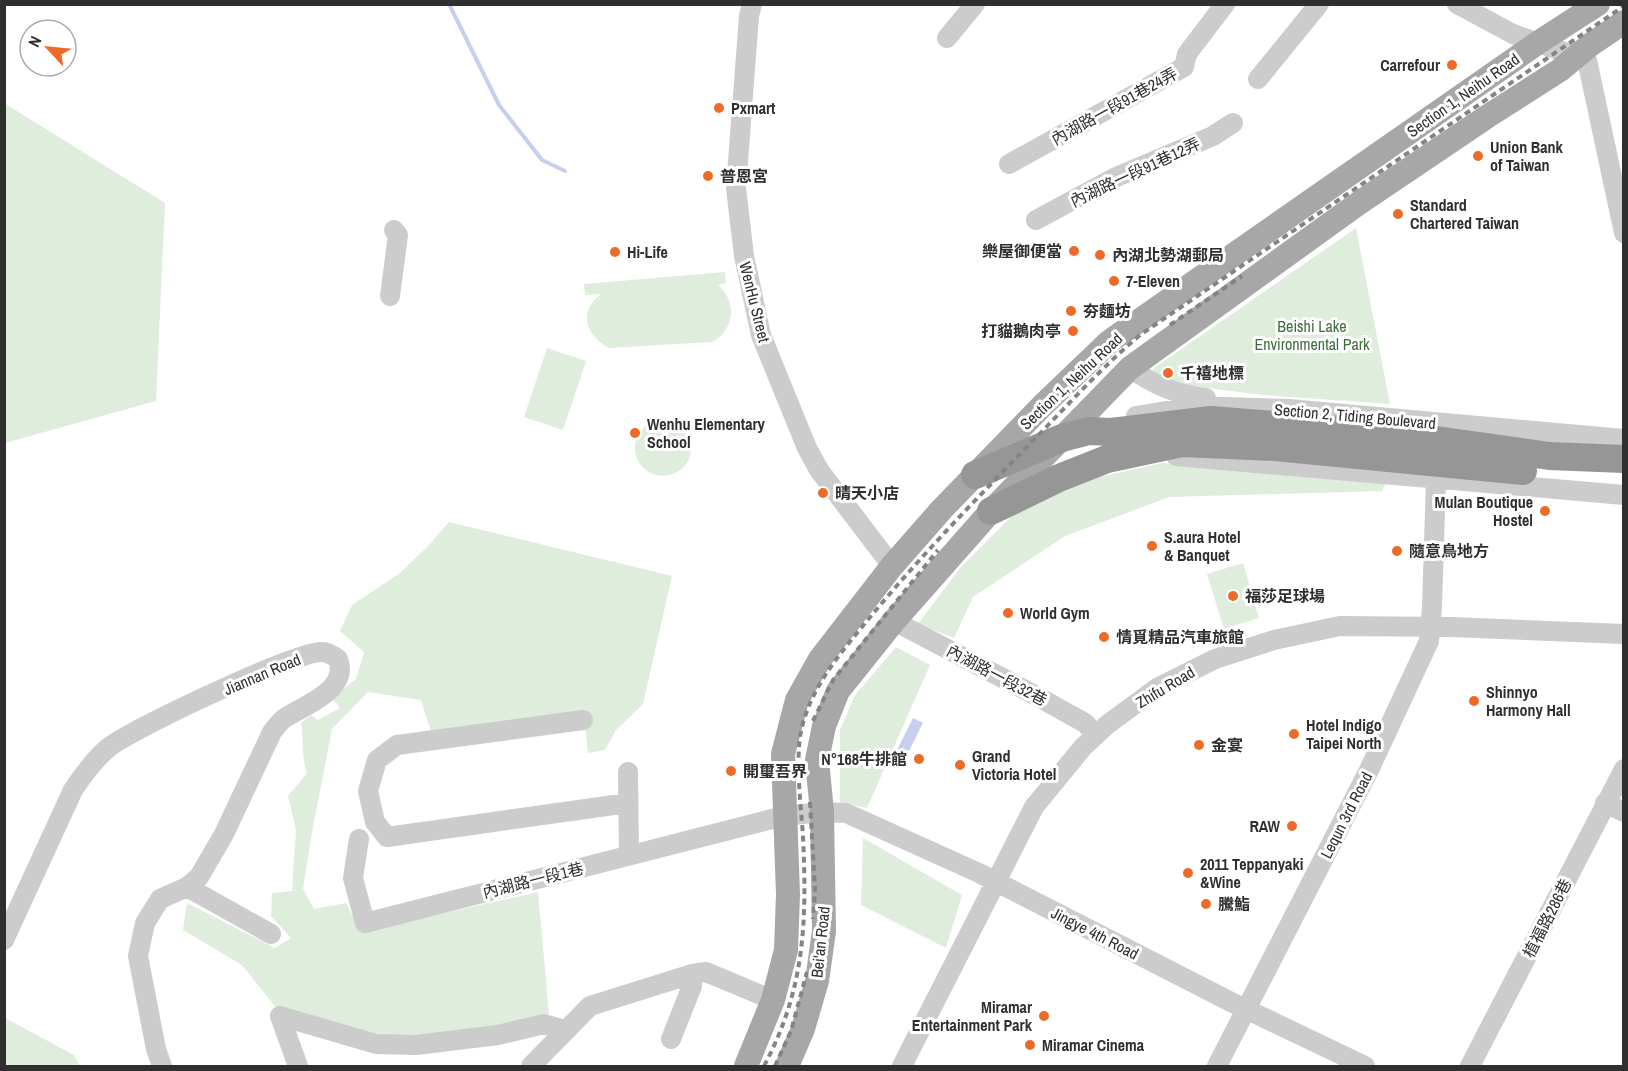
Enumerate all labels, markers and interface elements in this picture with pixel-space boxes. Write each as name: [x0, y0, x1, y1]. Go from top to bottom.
north arrow: [18, 18, 78, 78]
text: N: [23, 32, 46, 51]
street label: Section 1, Neihu Road: [1402, 48, 1524, 142]
place label: Carrefour: [1380, 54, 1441, 76]
marker: Carrefour: [1445, 58, 1459, 72]
street label: 內湖路一段91巷24弄: [1047, 62, 1181, 150]
place label: Pxmart: [731, 97, 776, 119]
marker: Pxmart: [712, 101, 726, 115]
street label: 內湖路一段91巷12弄: [1066, 132, 1204, 212]
place label: Union Bank of Taiwan: [1490, 136, 1564, 176]
marker: Union Bank of Taiwan: [1471, 149, 1485, 163]
place label: 普恩宮: [720, 165, 768, 187]
marker: 普恩宮: [701, 169, 715, 183]
place label: Standard Chartered Taiwan: [1410, 194, 1519, 234]
marker: Standard Chartered Taiwan: [1391, 207, 1405, 221]
place label: 樂屋御便當: [982, 240, 1062, 262]
place label: Hi-Life: [627, 241, 668, 263]
marker: 樂屋御便當: [1067, 244, 1081, 258]
place label: 內湖北勢湖郵局: [1112, 244, 1224, 266]
marker: Hi-Life: [608, 245, 622, 259]
marker: 內湖北勢湖郵局: [1093, 248, 1107, 262]
street label: WenHu Street: [734, 259, 776, 345]
place label: 7-Eleven: [1126, 270, 1180, 292]
marker: 7-Eleven: [1107, 274, 1121, 288]
place label: 夯麵坊: [1083, 300, 1131, 322]
marker: 夯麵坊: [1064, 304, 1078, 318]
park label: Beishi Lake Environmental Park: [1254, 315, 1370, 355]
place label: 打貓鵝肉亭: [981, 320, 1061, 342]
marker: 打貓鵝肉亭: [1066, 324, 1080, 338]
street label: Section 1, Neihu Road: [1015, 328, 1127, 434]
place label: 千禧地標: [1180, 362, 1244, 384]
marker: 千禧地標: [1161, 366, 1175, 380]
street label: Section 2, Tiding Boulevard: [1273, 398, 1437, 434]
place label: Wenhu Elementary School: [647, 413, 766, 453]
marker: Wenhu Elementary School: [628, 426, 642, 440]
place label: 晴天小店: [835, 482, 899, 504]
marker: 晴天小店: [816, 486, 830, 500]
place label: Mulan Boutique Hostel: [1435, 491, 1533, 531]
marker: Mulan Boutique Hostel: [1538, 504, 1552, 518]
place label: S.aura Hotel & Banquet: [1164, 526, 1241, 566]
marker: S.aura Hotel & Banquet: [1145, 539, 1159, 553]
place label: 隨意鳥地方: [1409, 540, 1489, 562]
marker: 隨意鳥地方: [1390, 544, 1404, 558]
place label: 福莎足球場: [1245, 585, 1325, 607]
marker: 福莎足球場: [1226, 589, 1240, 603]
place label: World Gym: [1020, 602, 1090, 624]
marker: World Gym: [1001, 606, 1015, 620]
place label: 情覓精品汽車旅館: [1116, 626, 1244, 648]
marker: 情覓精品汽車旅館: [1097, 630, 1111, 644]
street label: 內湖路一段32巷: [943, 639, 1051, 711]
street label: Jiannan Road: [220, 648, 304, 700]
street label: Zhifu Road: [1132, 661, 1198, 713]
place label: Shinnyo Harmony Hall: [1486, 681, 1571, 721]
marker: Shinnyo Harmony Hall: [1467, 694, 1481, 708]
place label: Hotel Indigo Taipei North: [1306, 714, 1382, 754]
marker: Hotel Indigo Taipei North: [1287, 727, 1301, 741]
place label: 金宴: [1211, 734, 1243, 756]
marker: 金宴: [1192, 738, 1206, 752]
place label: Grand Victoria Hotel: [972, 745, 1056, 785]
place label: N°168牛排館: [821, 748, 907, 770]
marker: N°168牛排館: [912, 752, 926, 766]
marker: Grand Victoria Hotel: [953, 758, 967, 772]
place label: 開璽吾界: [743, 760, 807, 782]
marker: 開璽吾界: [724, 764, 738, 778]
street label: Lequn 3rd Road: [1315, 768, 1377, 862]
place label: RAW: [1249, 815, 1281, 837]
marker: RAW: [1285, 819, 1299, 833]
place label: 2011 Teppanyaki &Wine: [1200, 853, 1303, 893]
street label: 內湖路一段1巷: [480, 857, 586, 903]
marker: 2011 Teppanyaki &Wine: [1181, 866, 1195, 880]
street label: 植福路286巷: [1518, 875, 1576, 961]
place label: 騰鮨: [1218, 893, 1250, 915]
marker: 騰鮨: [1199, 897, 1213, 911]
street label: Jingye 4th Road: [1047, 902, 1143, 964]
street label: Bei'an Road: [805, 905, 835, 979]
place label: Miramar Entertainment Park: [912, 996, 1033, 1036]
marker: Miramar Entertainment Park: [1037, 1009, 1051, 1023]
place label: Miramar Cinema: [1042, 1034, 1145, 1056]
marker: Miramar Cinema: [1023, 1038, 1037, 1052]

